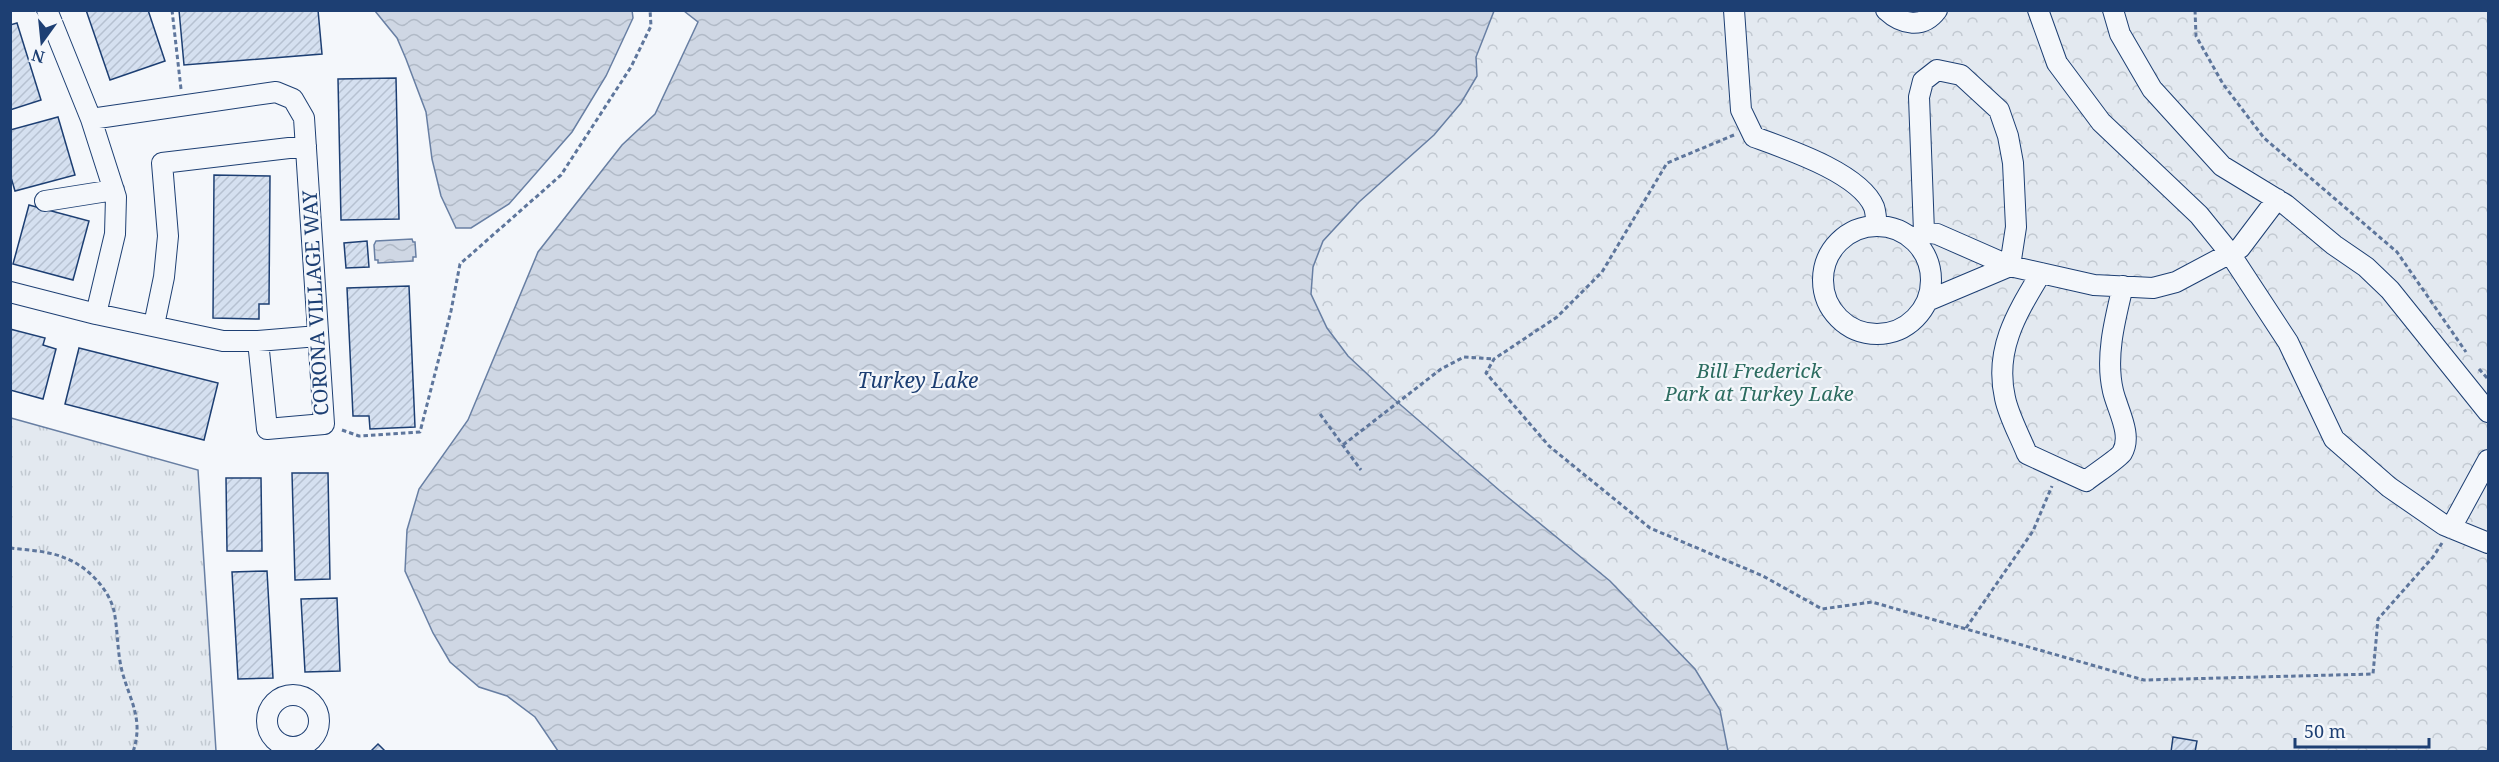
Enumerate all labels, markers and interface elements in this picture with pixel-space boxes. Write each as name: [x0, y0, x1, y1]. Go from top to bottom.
north arrow: [12, 12, 72, 72]
text: N: [29, 44, 47, 69]
street label: CORONA VILLAGE WAY: [296, 189, 334, 416]
park label: Bill Frederick Park at Turkey Lake: [1663, 357, 1854, 407]
water label: Turkey Lake: [858, 366, 978, 394]
scale bar: [2295, 711, 2428, 749]
text: 50 m: [2304, 719, 2346, 743]

